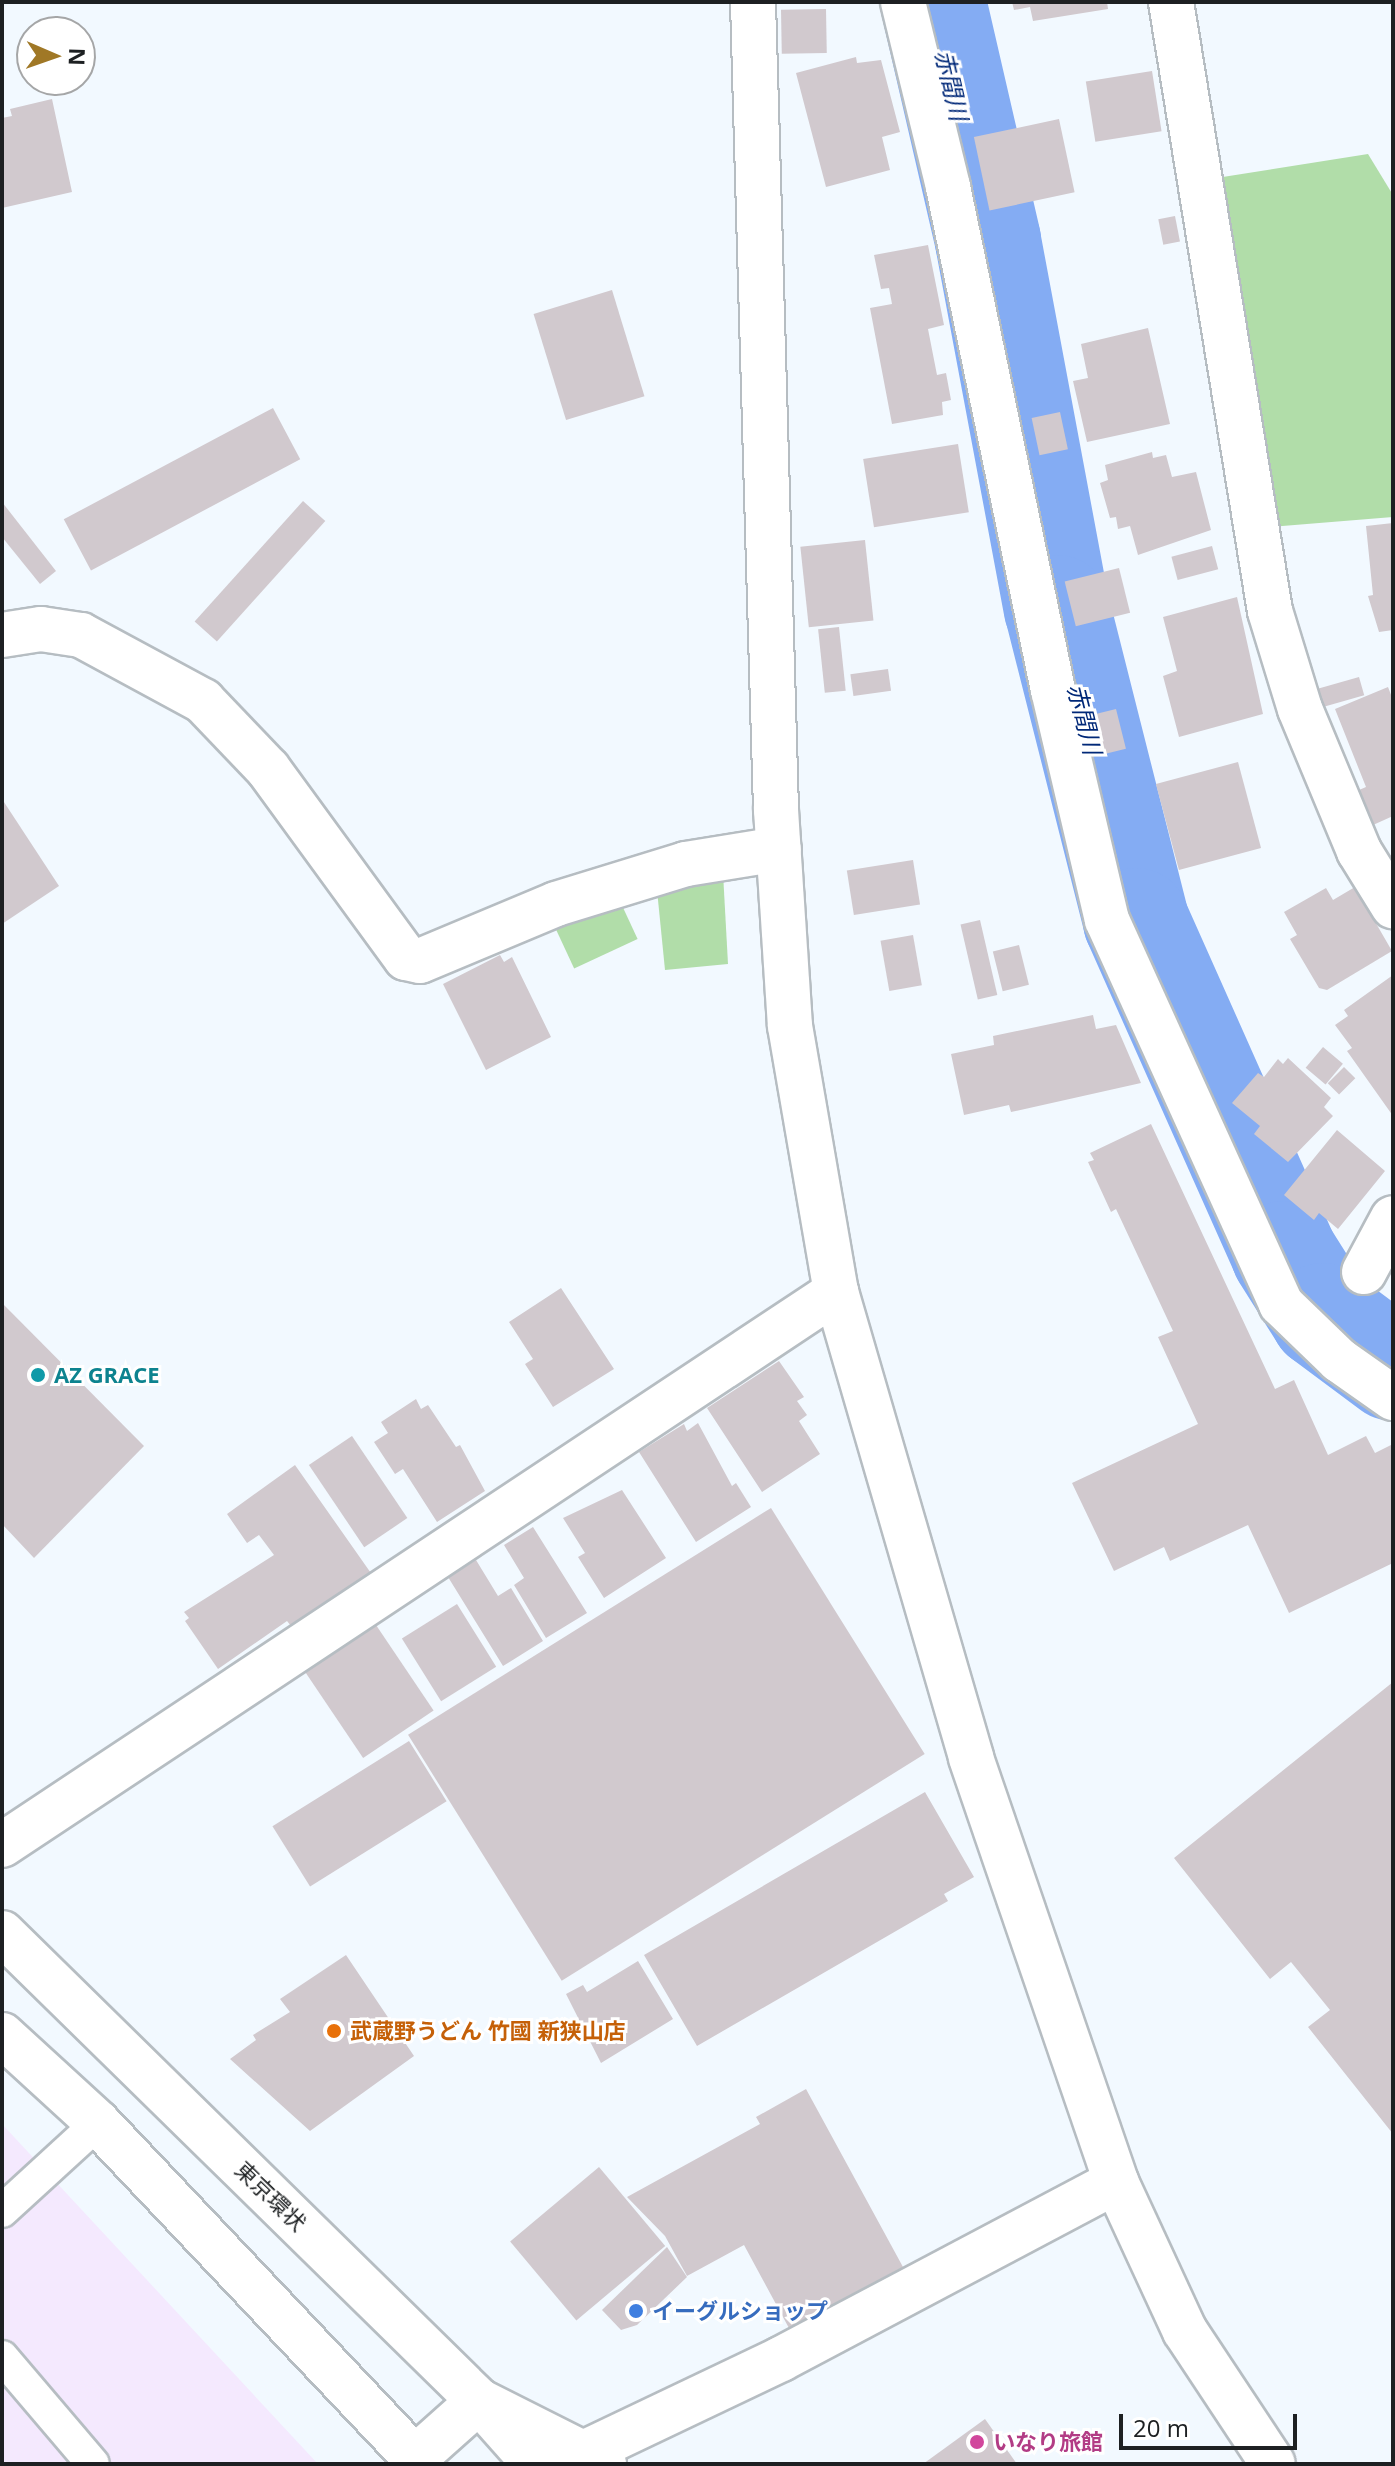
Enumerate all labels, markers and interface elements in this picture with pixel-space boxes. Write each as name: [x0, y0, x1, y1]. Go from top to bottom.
north arrow: [16, 16, 96, 96]
text: N: [63, 47, 93, 66]
water label: 赤間川: [930, 47, 974, 123]
water label: 赤間川: [1062, 681, 1108, 757]
place label: AZ GRACE: [54, 1362, 160, 1388]
marker: AZ GRACE: [29, 1366, 47, 1384]
place label: 武蔵野うどん 竹國 新狭山店: [350, 2018, 625, 2044]
marker: 武蔵野うどん 竹國 新狭山店: [325, 2022, 343, 2040]
street label: 東京環状: [230, 2156, 312, 2236]
place label: イーグルショップ: [652, 2298, 828, 2324]
marker: イーグルショップ: [627, 2302, 645, 2320]
scale bar: [1123, 2398, 1301, 2448]
text: 20 m: [1133, 2411, 1189, 2444]
place label: いなり旅館: [993, 2429, 1103, 2455]
marker: いなり旅館: [968, 2433, 986, 2451]

